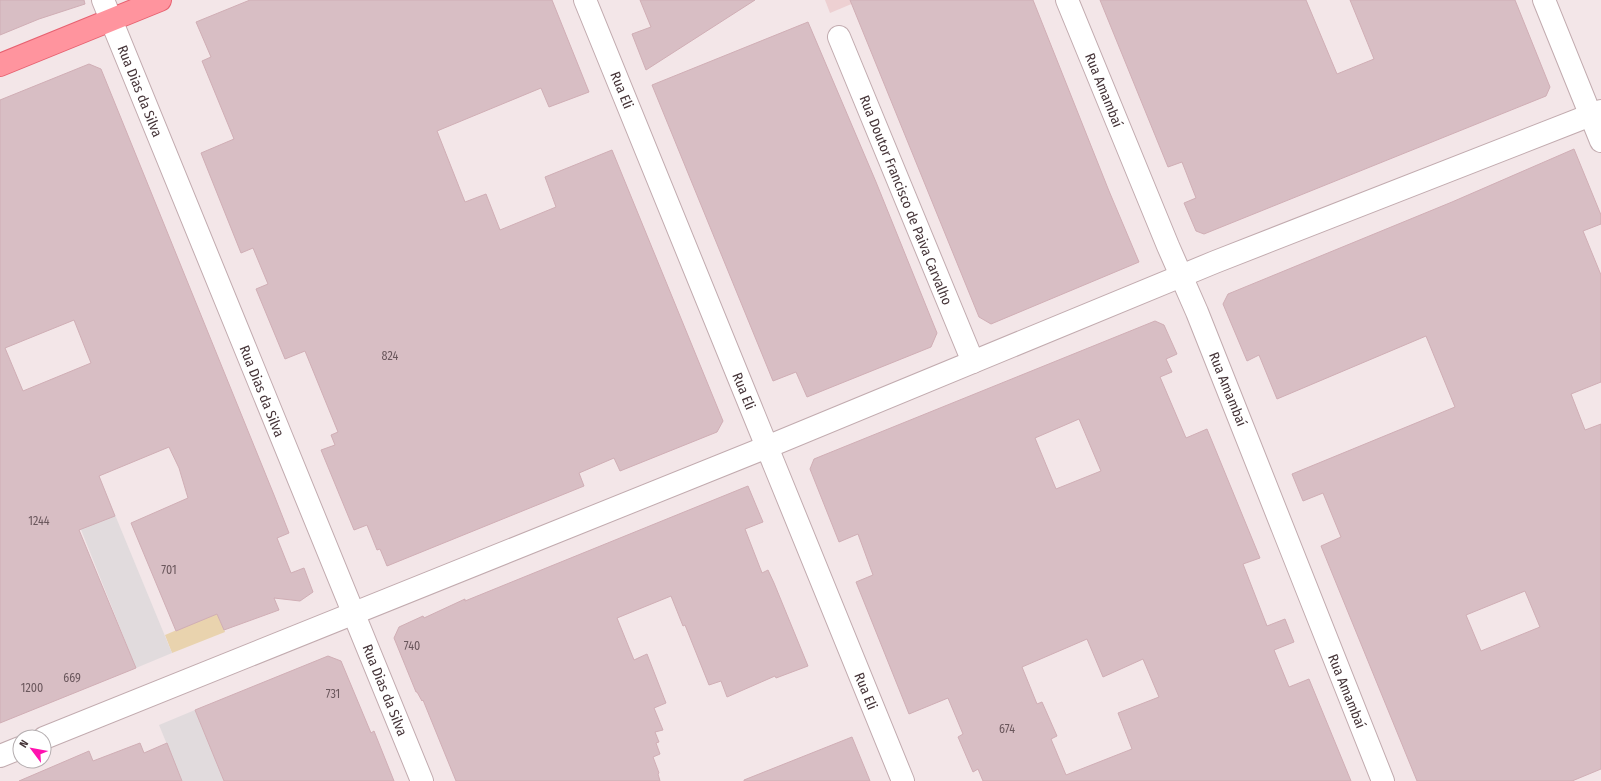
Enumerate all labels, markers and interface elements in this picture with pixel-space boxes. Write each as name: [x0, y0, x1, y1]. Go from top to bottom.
street label: Rua Dias da Silva: [113, 43, 166, 140]
street label: Rua Amambaí: [1081, 51, 1126, 130]
street label: Rua Eli: [606, 69, 637, 111]
street label: Rua Doutor Francisco de Paiva Carvalho: [856, 93, 956, 308]
street label: Rua Dias da Silva: [235, 343, 288, 440]
house number: 824: [382, 349, 399, 363]
street label: Rua Amambaí: [1205, 350, 1250, 429]
street label: Rua Eli: [728, 370, 759, 412]
house number: 1244: [28, 514, 50, 528]
house number: 701: [161, 563, 177, 577]
house number: 740: [404, 639, 420, 653]
street label: Rua Dias da Silva: [358, 642, 411, 739]
street label: Rua Amambaí: [1324, 652, 1369, 731]
street label: Rua Eli: [850, 670, 881, 712]
house number: 669: [63, 671, 81, 685]
house number: 1200: [21, 681, 43, 695]
house number: 731: [326, 687, 340, 701]
house number: 674: [999, 722, 1015, 736]
north arrow: [12, 729, 52, 769]
text: N: [17, 738, 31, 750]

